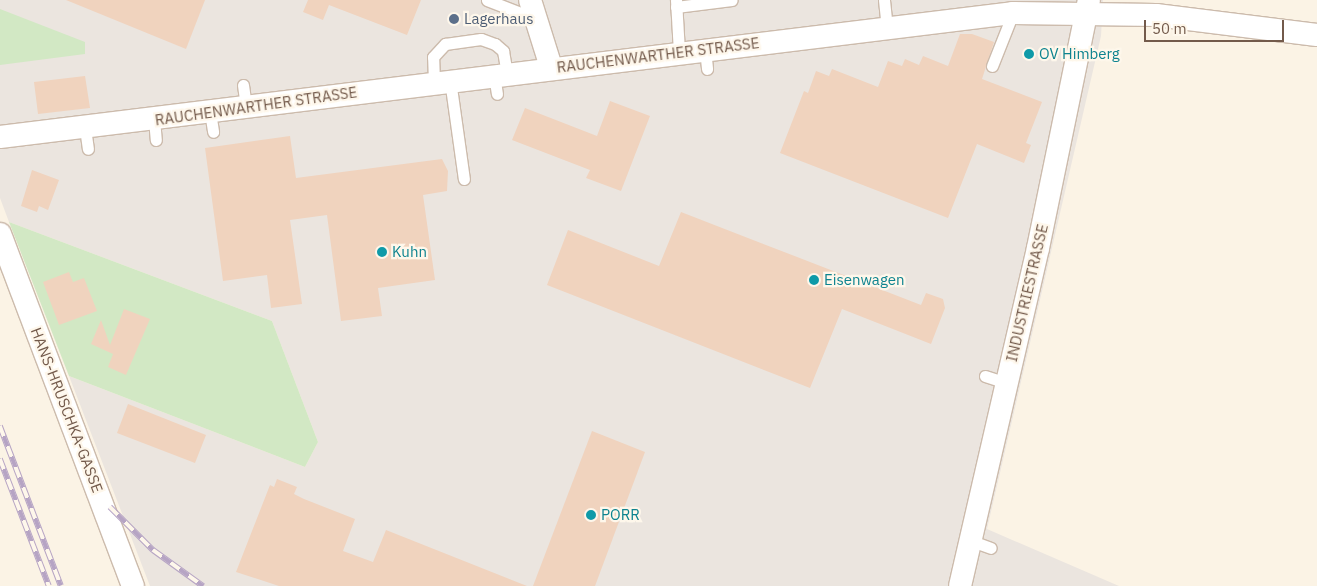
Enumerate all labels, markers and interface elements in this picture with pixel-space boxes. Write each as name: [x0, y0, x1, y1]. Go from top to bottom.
place label: Lagerhaus: [464, 10, 533, 28]
scale bar: [1147, 10, 1287, 42]
marker: Lagerhaus: [448, 13, 460, 25]
text: 50 m: [1152, 19, 1187, 38]
street label: RAUCHENWARTHER STRASSE: [556, 34, 760, 76]
place label: OV Himberg: [1039, 45, 1120, 63]
marker: OV Himberg: [1023, 48, 1035, 60]
street label: RAUCHENWARTHER STRASSE: [154, 83, 358, 129]
street label: INDUSTRIESTRASSE: [1002, 222, 1052, 364]
place label: Kuhn: [392, 243, 427, 261]
marker: Kuhn: [376, 246, 388, 258]
place label: Eisenwagen: [824, 271, 904, 289]
marker: Eisenwagen: [808, 274, 820, 286]
street label: HANS-HRUSCHKA-GASSE: [27, 325, 107, 495]
place label: PORR: [601, 506, 640, 524]
marker: PORR: [585, 509, 597, 521]

